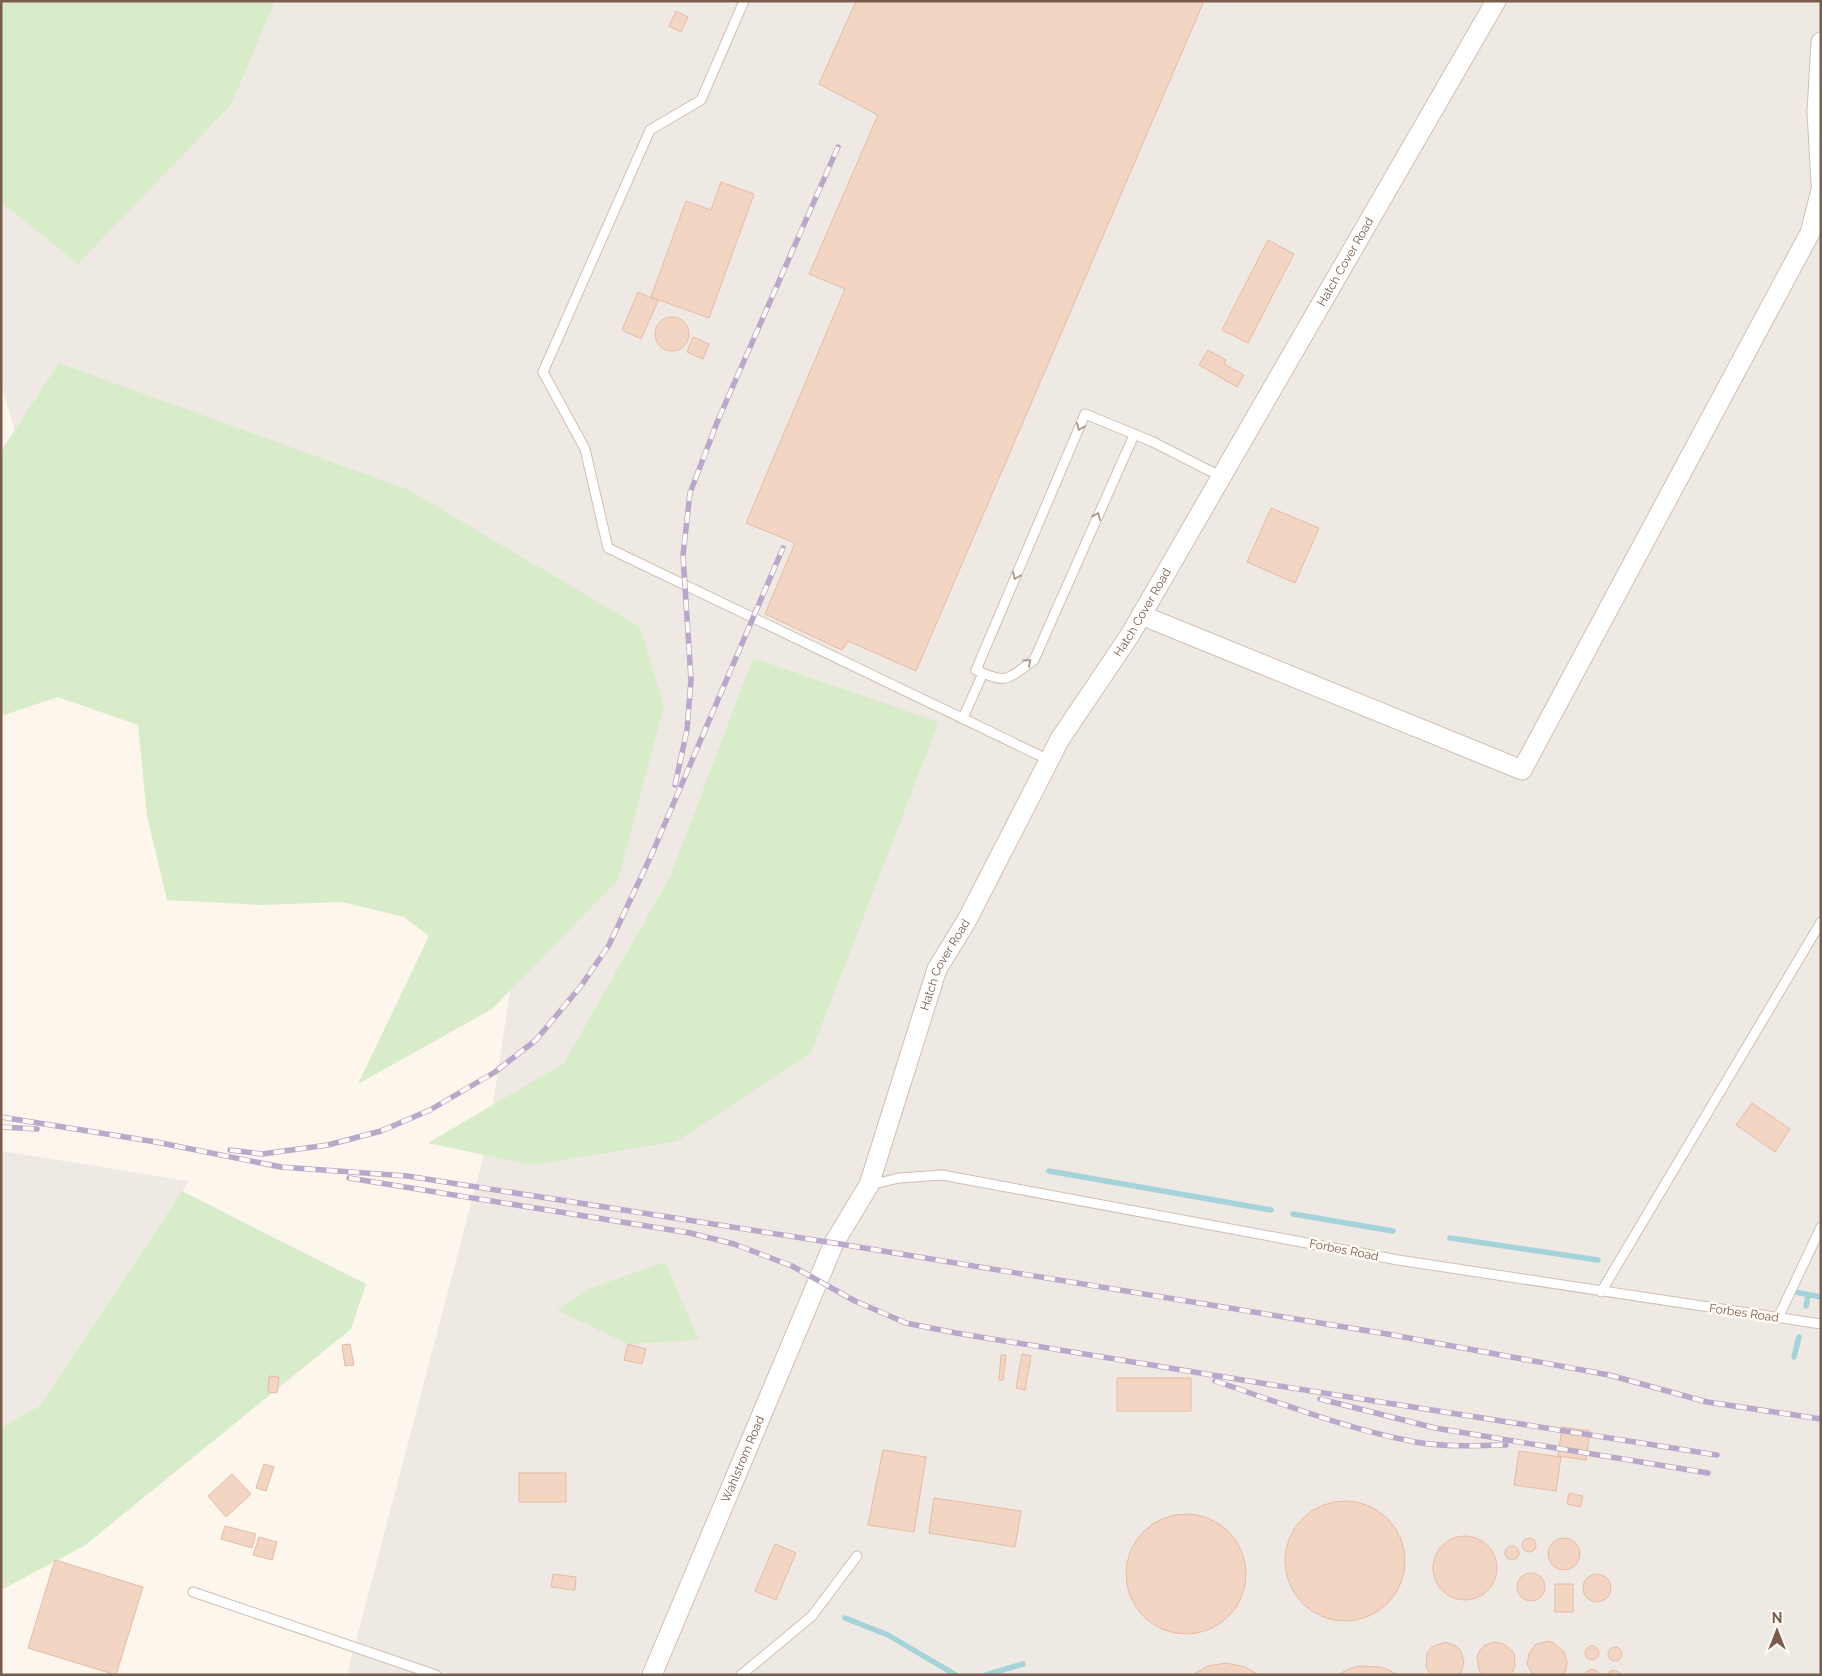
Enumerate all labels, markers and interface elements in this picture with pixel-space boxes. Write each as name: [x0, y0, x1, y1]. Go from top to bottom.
street label: Hatch Cover Road: [1314, 215, 1376, 309]
one-way arrow: [1075, 422, 1086, 431]
one-way arrow: [1091, 512, 1102, 521]
street label: Hatch Cover Road: [1111, 566, 1174, 659]
one-way arrow: [1012, 571, 1022, 580]
one-way arrow: [1023, 659, 1032, 668]
street label: Hatch Cover Road: [917, 917, 973, 1012]
street label: Forbes Road: [1308, 1236, 1380, 1264]
street label: Forbes Road: [1708, 1301, 1780, 1325]
street label: Wahlstrom Road: [718, 1414, 767, 1505]
north arrow: [1752, 1606, 1802, 1656]
text: N: [1772, 1610, 1782, 1626]

